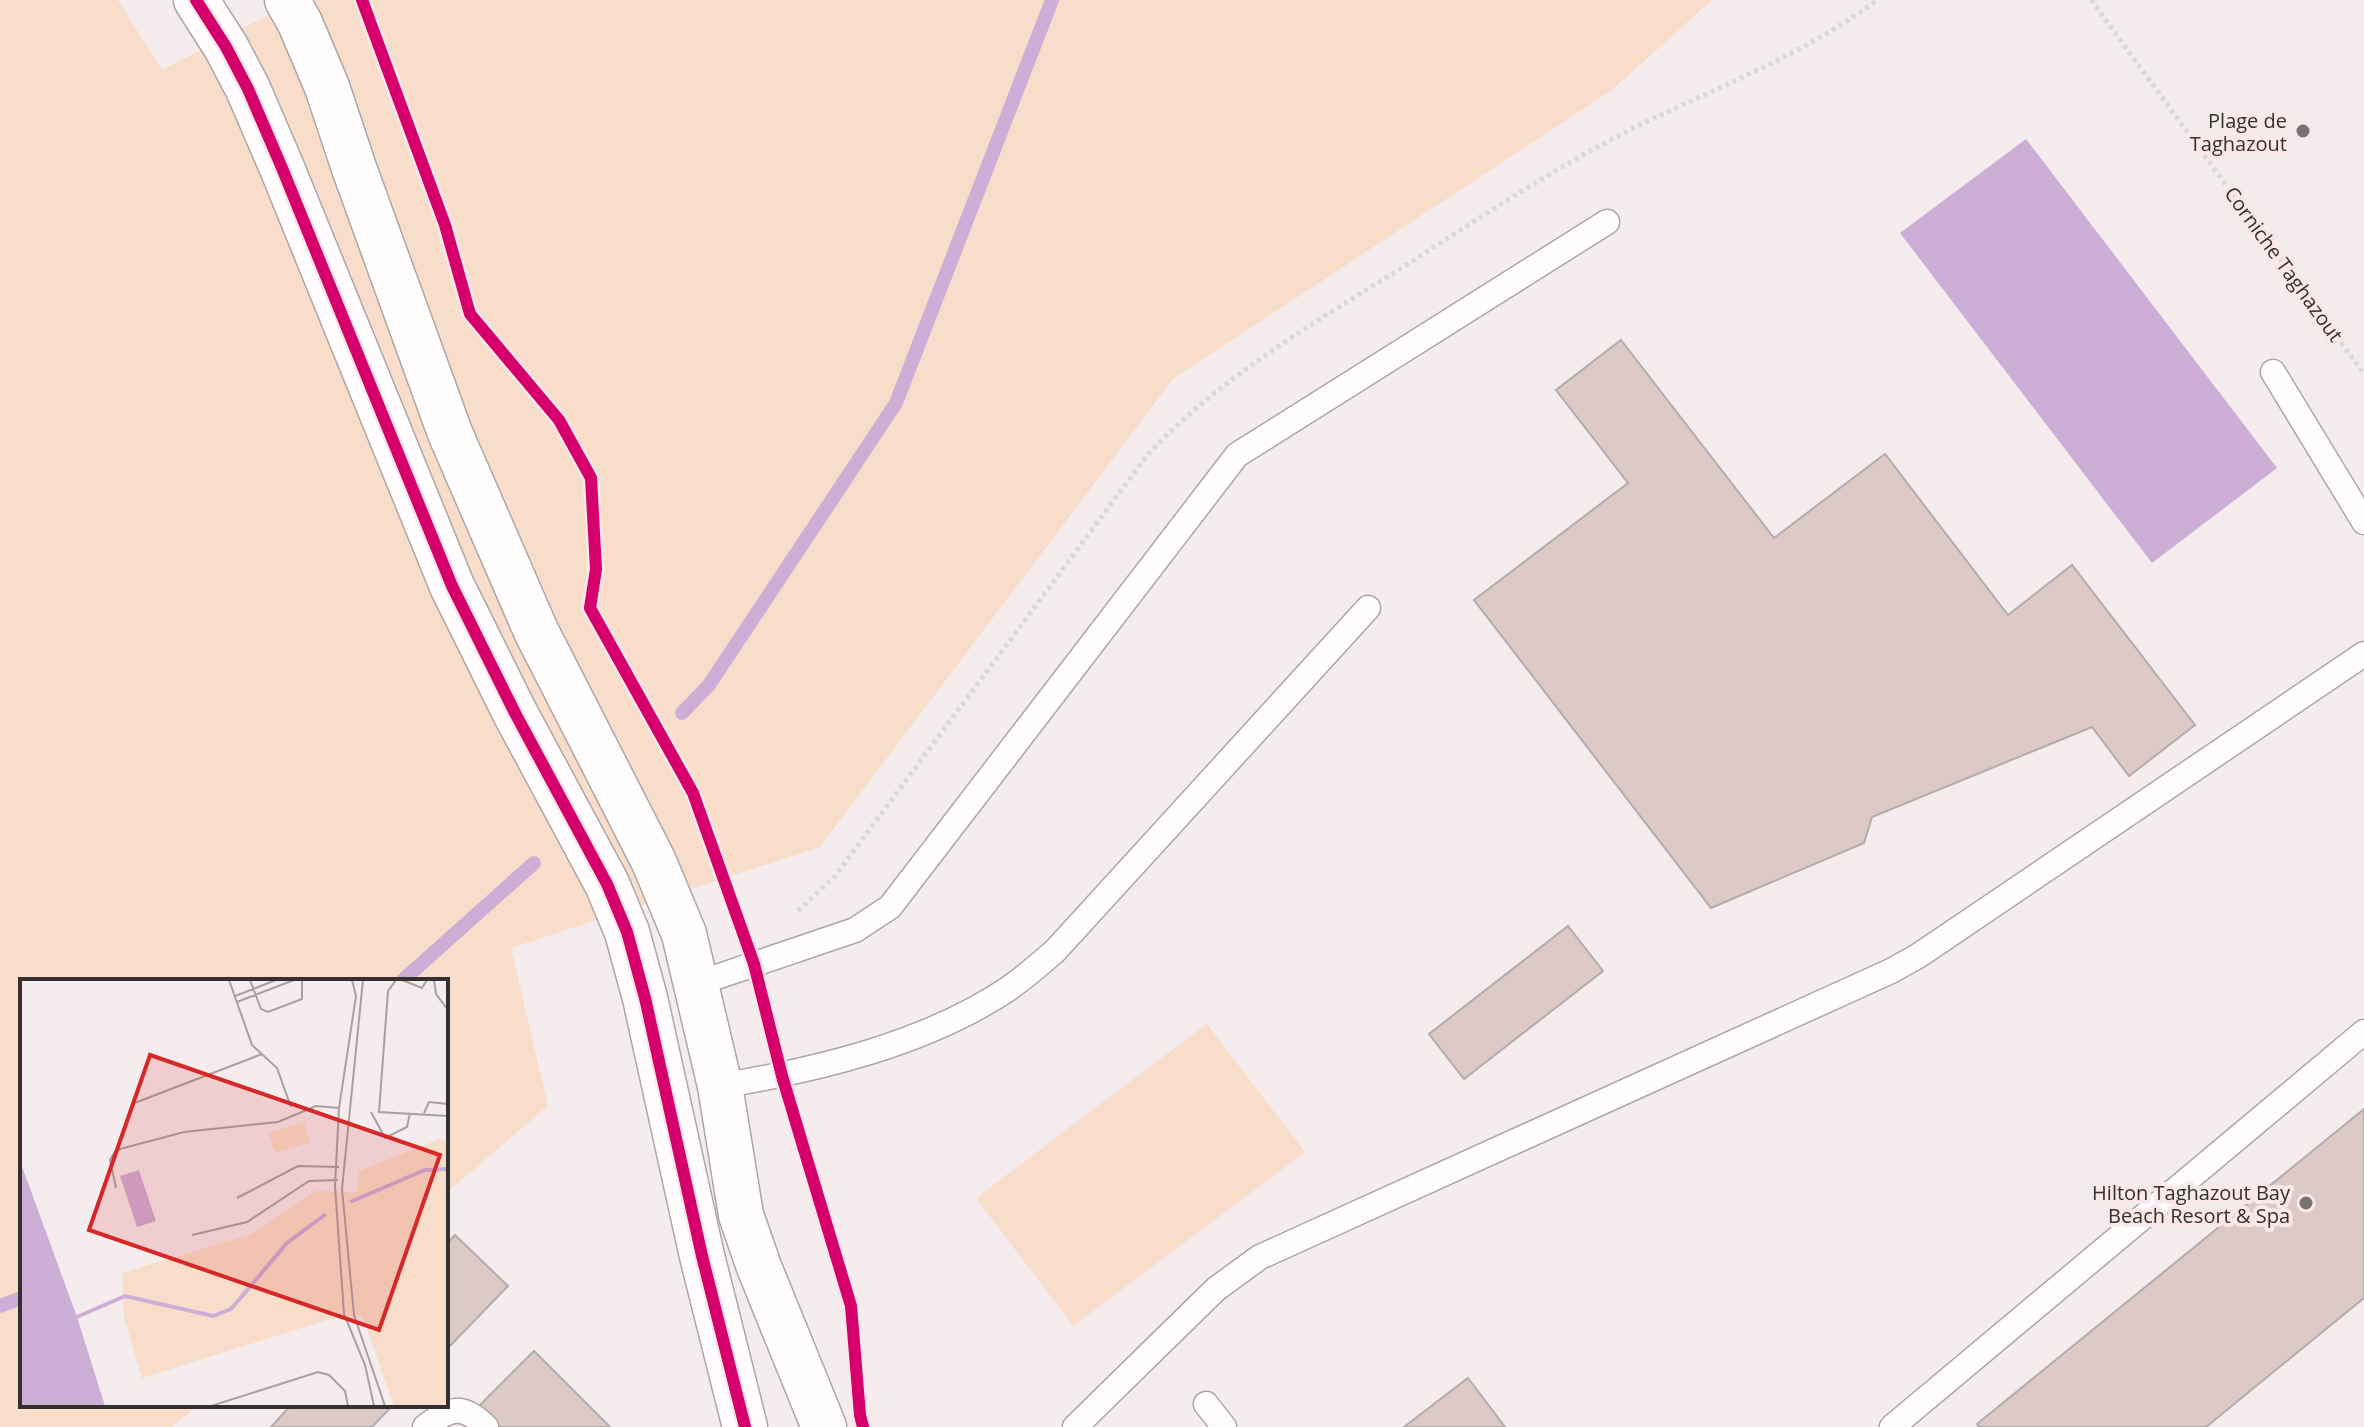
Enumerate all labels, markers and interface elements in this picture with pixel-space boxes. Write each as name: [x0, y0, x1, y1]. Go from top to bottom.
place label: Plage de Taghazout: [2190, 107, 2287, 157]
marker: Plage de Taghazout: [2294, 122, 2312, 140]
street label: Corniche Taghazout: [2219, 181, 2349, 347]
inset map: [20, 979, 448, 1407]
place label: Hilton Taghazout Bay Beach Resort & Spa: [2092, 1179, 2291, 1229]
marker: Hilton Taghazout Bay Beach Resort & Spa: [2297, 1194, 2315, 1212]

